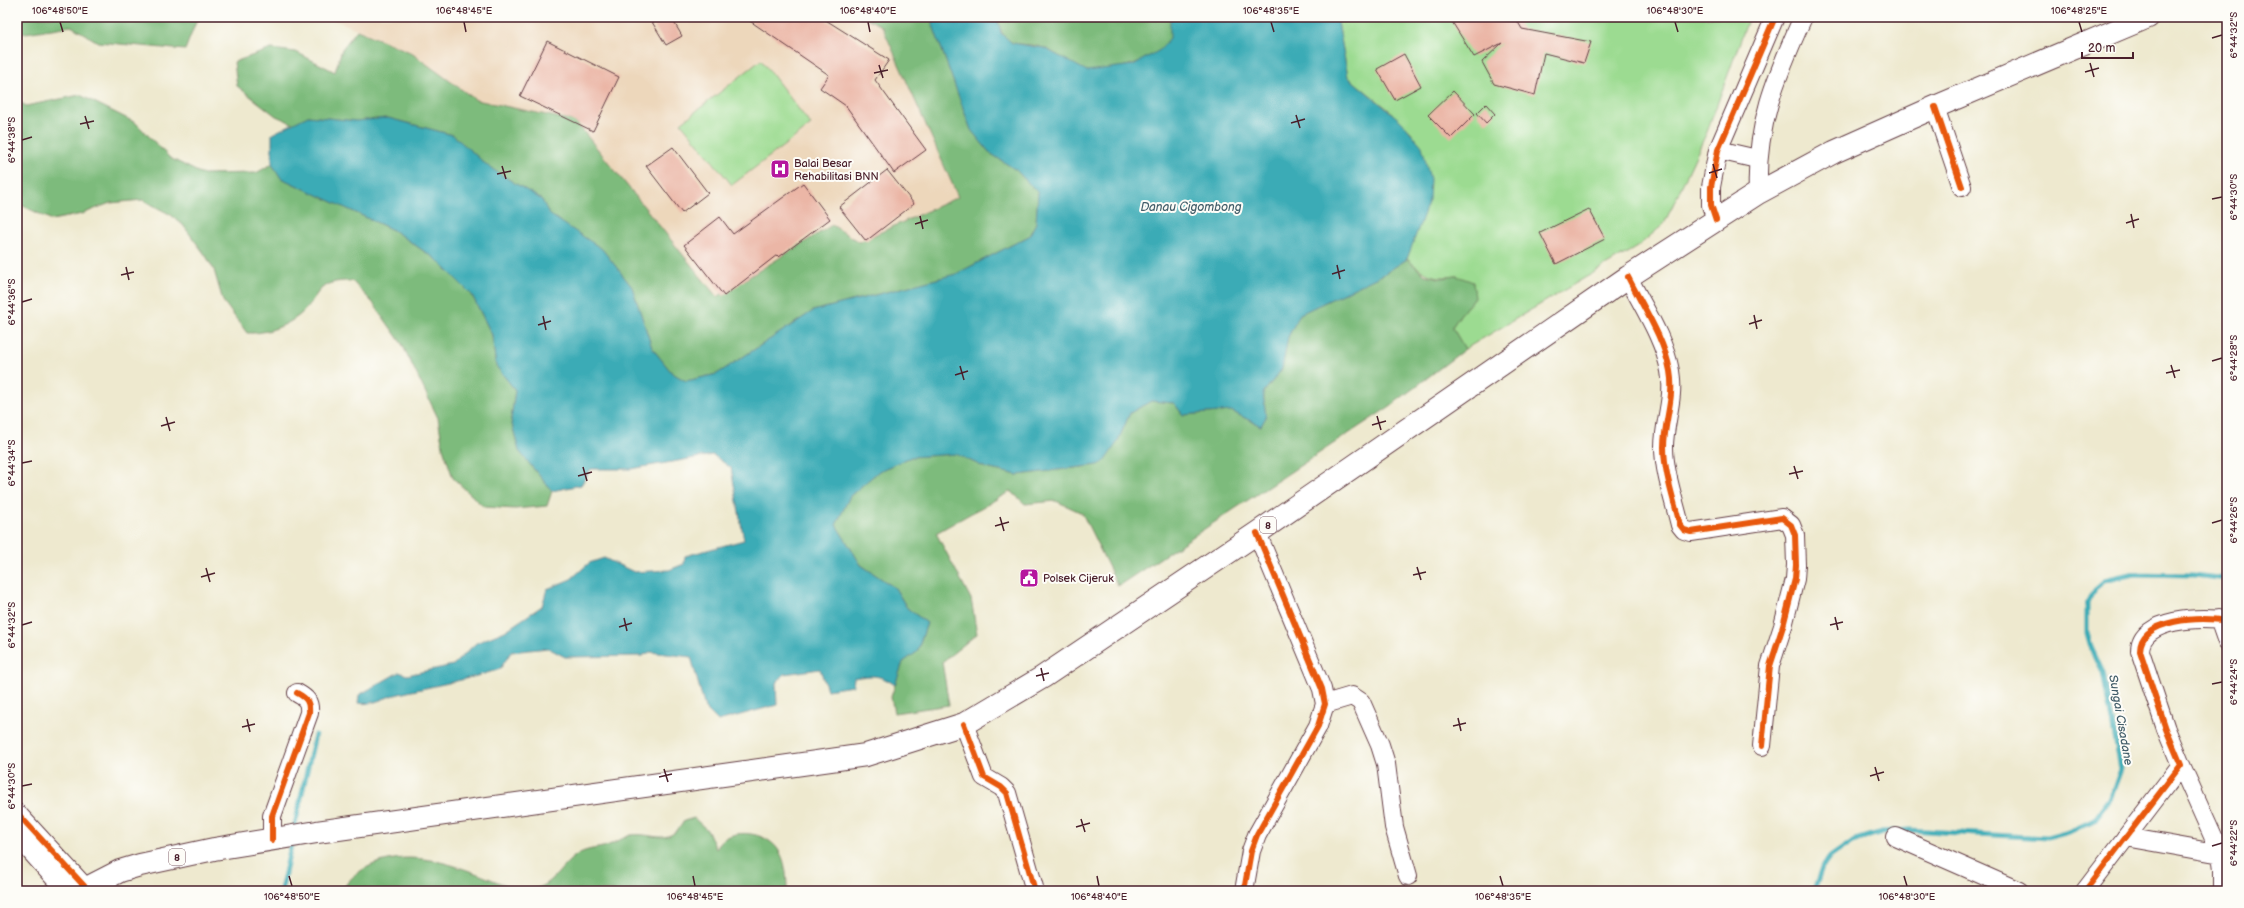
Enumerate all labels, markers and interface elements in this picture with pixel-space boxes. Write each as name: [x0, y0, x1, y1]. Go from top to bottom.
text: 106°48'50"E: [32, 5, 89, 17]
text: 106°48'45"E: [436, 5, 493, 17]
text: 106°48'40"E: [840, 5, 897, 17]
text: 106°48'35"E: [1243, 5, 1300, 17]
text: 106°48'30"E: [1647, 5, 1704, 17]
text: 106°48'25"E: [2051, 5, 2108, 17]
text: 6°44'32"S: [2228, 12, 2240, 58]
scale bar: [2082, 34, 2133, 60]
text: 20 m: [2088, 41, 2115, 56]
text: 6°44'38"S: [6, 117, 18, 163]
place label: Balai Besar Rehabilitasi BNN: [794, 157, 879, 183]
hospital icon: Balai Besar Rehabilitasi BNN: [769, 158, 791, 180]
text: 6°44'30"S: [2228, 174, 2240, 220]
water label: Danau Cigombong: [1140, 200, 1242, 215]
text: 6°44'36"S: [6, 279, 18, 326]
text: 6°44'28"S: [2228, 335, 2240, 381]
text: 6°44'34"S: [6, 440, 18, 487]
text: 6°44'26"S: [2228, 497, 2240, 543]
road number: 8: [1260, 517, 1276, 533]
public building icon: Polsek Cijeruk: [1018, 567, 1040, 589]
place label: Polsek Cijeruk: [1043, 572, 1114, 585]
text: 6°44'32"S: [6, 602, 18, 648]
text: 6°44'24"S: [2228, 659, 2240, 705]
water label: Sungai Cisadane: [2105, 674, 2136, 767]
text: 6°44'30"S: [6, 763, 18, 809]
text: 6°44'22"S: [2228, 820, 2240, 866]
road number: 8: [169, 849, 185, 865]
text: 106°48'50"E: [264, 891, 321, 903]
text: 106°48'45"E: [667, 891, 724, 903]
text: 106°48'40"E: [1071, 891, 1128, 903]
text: 106°48'35"E: [1475, 891, 1532, 903]
text: 106°48'30"E: [1879, 891, 1936, 903]

